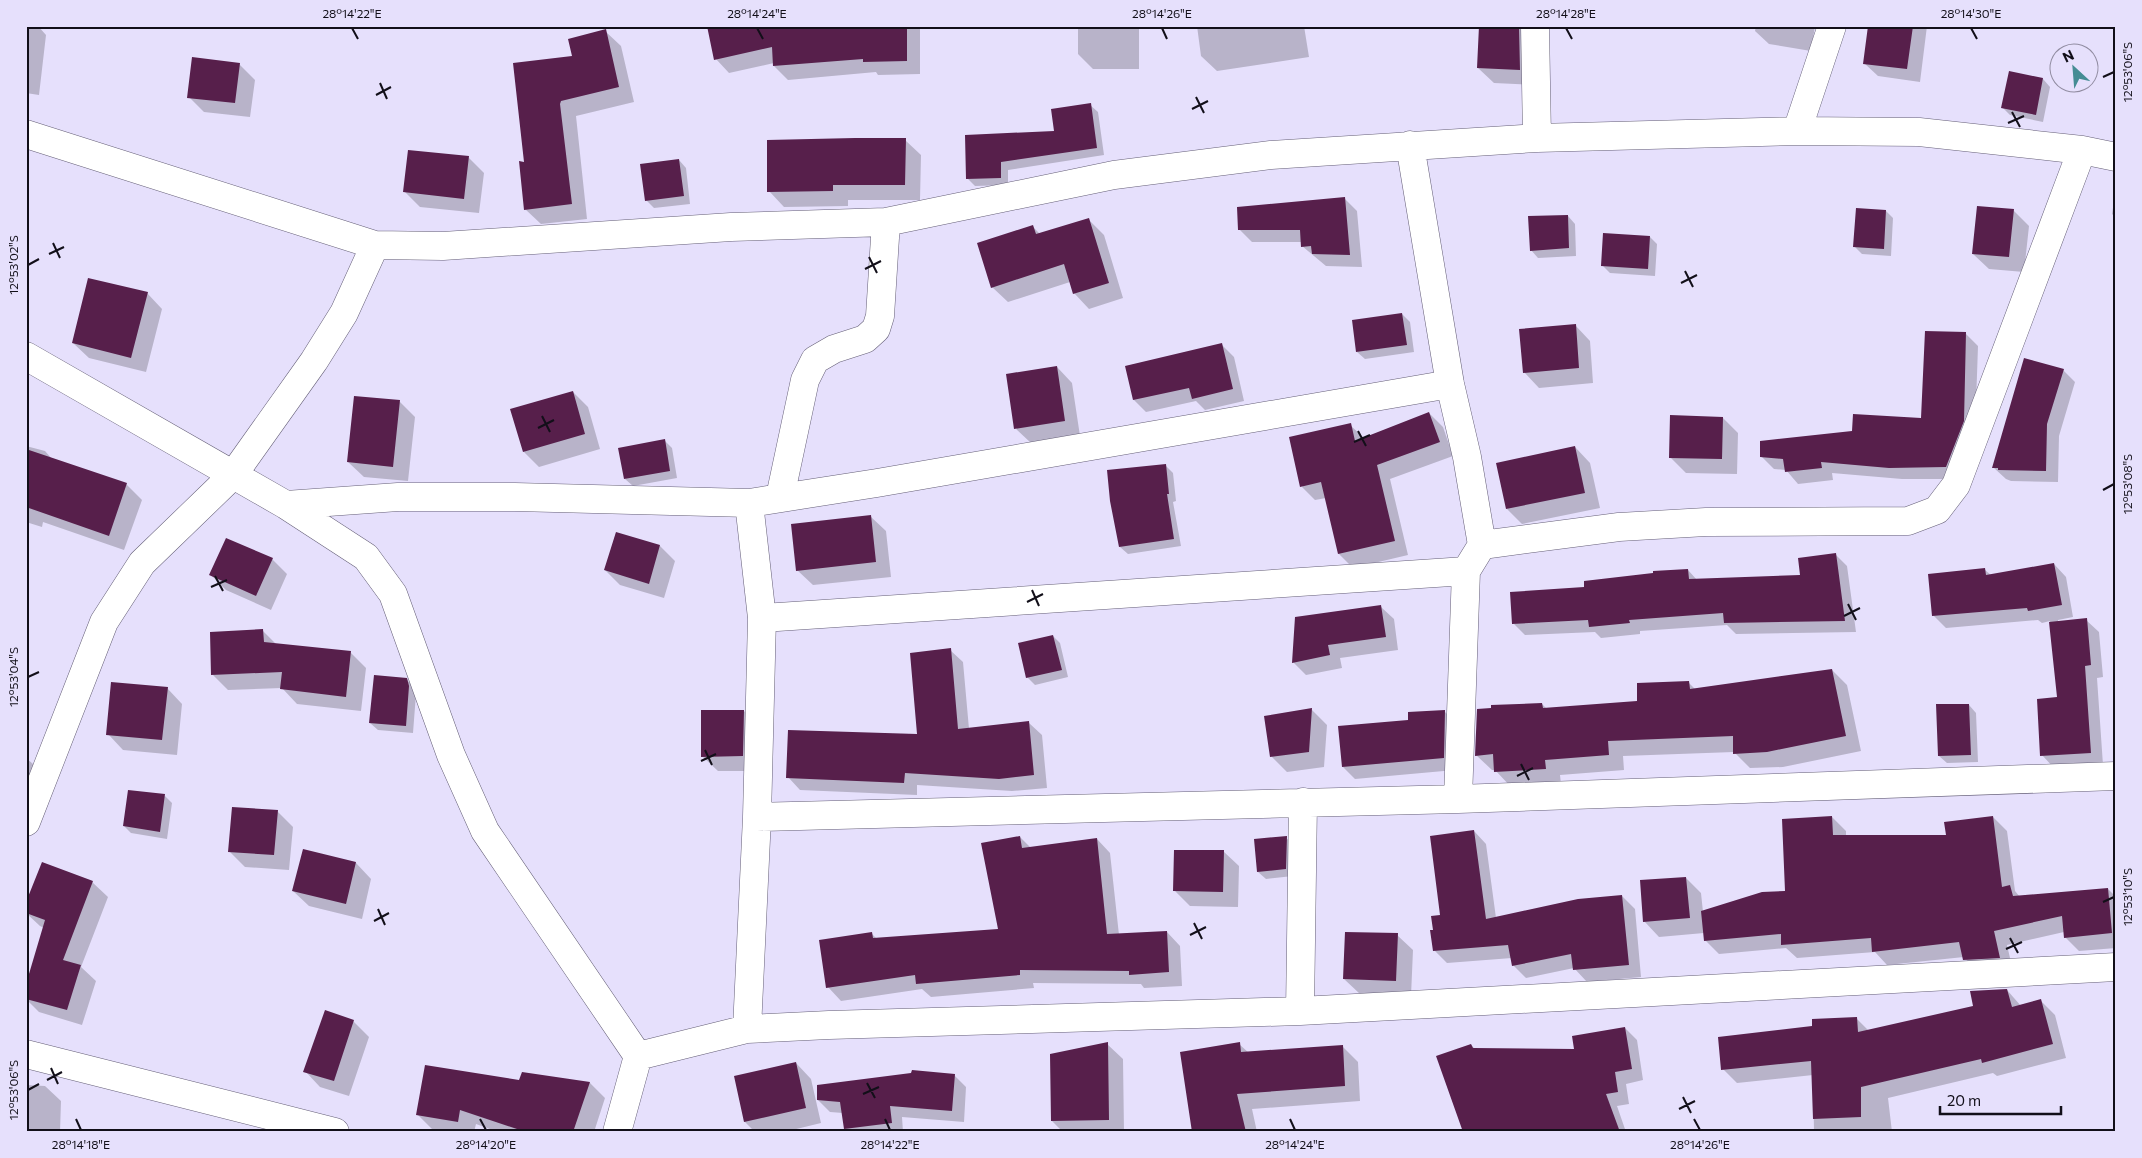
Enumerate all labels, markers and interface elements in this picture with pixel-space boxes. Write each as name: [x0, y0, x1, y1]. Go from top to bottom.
text: 28°14'22"E: [322, 6, 382, 20]
text: 28°14'24"E: [727, 6, 787, 20]
text: 28°14'26"E: [1132, 6, 1192, 20]
text: 28°14'28"E: [1536, 6, 1596, 20]
text: 28°14'30"E: [1941, 6, 2001, 20]
north arrow: [2050, 42, 2100, 92]
text: 12°53'06"S: [2120, 42, 2134, 102]
text: N: [2060, 46, 2077, 66]
text: 12°53'02"S: [6, 235, 20, 295]
text: 12°53'08"S: [2120, 454, 2134, 514]
text: 12°53'04"S: [6, 647, 20, 707]
text: 12°53'10"S: [2120, 868, 2134, 926]
text: 12°53'06"S: [6, 1060, 20, 1120]
scale bar: [1940, 1083, 2061, 1115]
text: 20 m: [1947, 1091, 1981, 1109]
text: 28°14'18"E: [52, 1137, 110, 1151]
text: 28°14'20"E: [456, 1137, 516, 1151]
text: 28°14'22"E: [860, 1137, 920, 1151]
text: 28°14'24"E: [1265, 1137, 1325, 1151]
text: 28°14'26"E: [1670, 1137, 1730, 1151]

